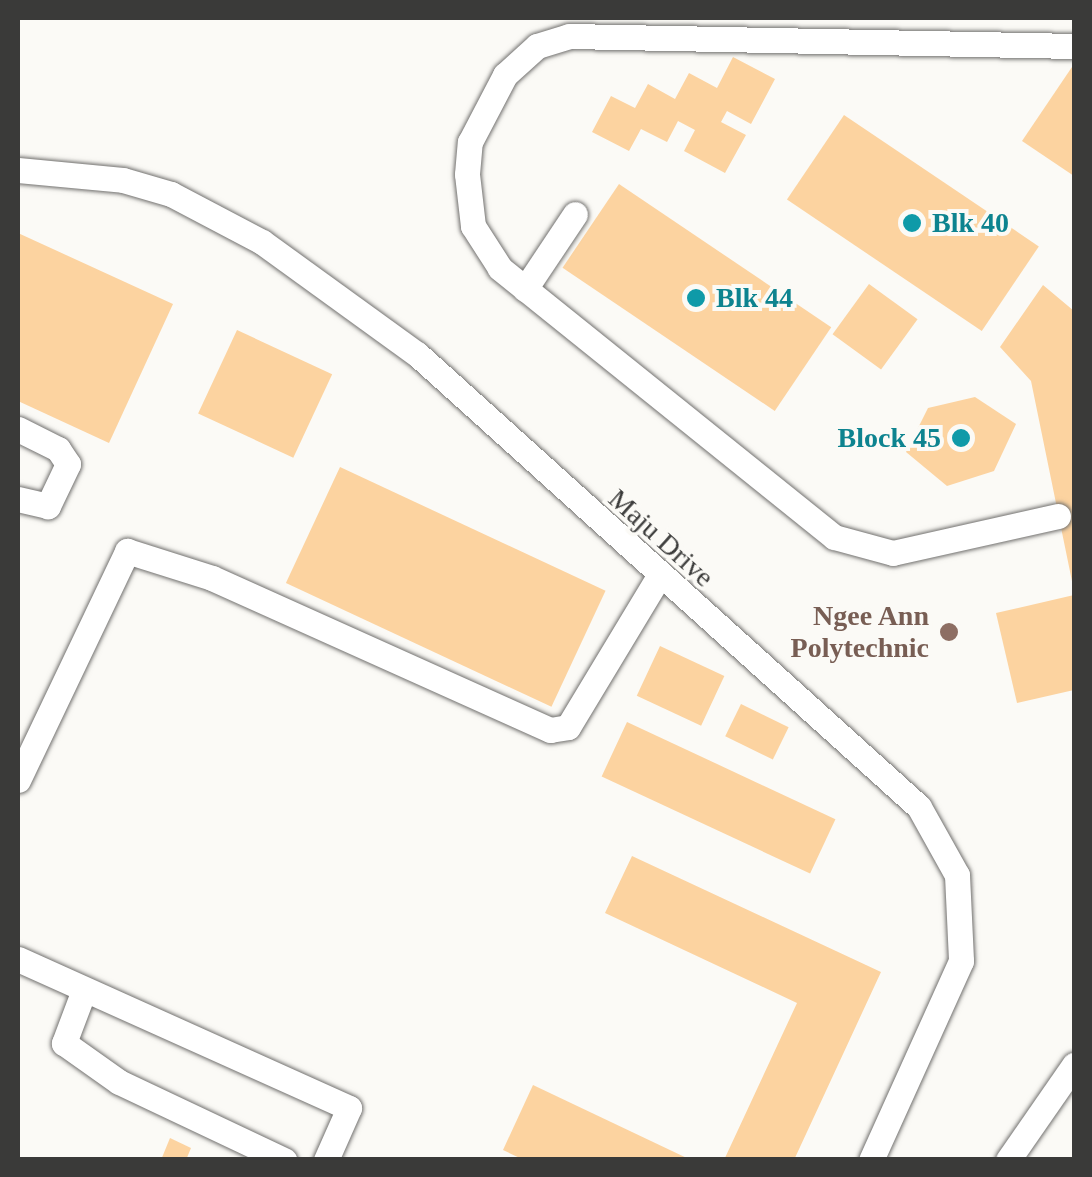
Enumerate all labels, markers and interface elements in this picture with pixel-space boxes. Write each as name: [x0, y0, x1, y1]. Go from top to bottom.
place label: Blk 40: [932, 206, 1009, 240]
marker: Blk 40: [901, 212, 923, 234]
place label: Blk 44: [716, 281, 793, 315]
marker: Blk 44: [685, 287, 707, 309]
place label: Block 45: [838, 421, 941, 455]
marker: Block 45: [950, 427, 972, 449]
street label: Maju Drive: [602, 482, 720, 594]
place label: Ngee Ann Polytechnic: [791, 599, 929, 665]
marker: Ngee Ann Polytechnic: [938, 621, 960, 643]

